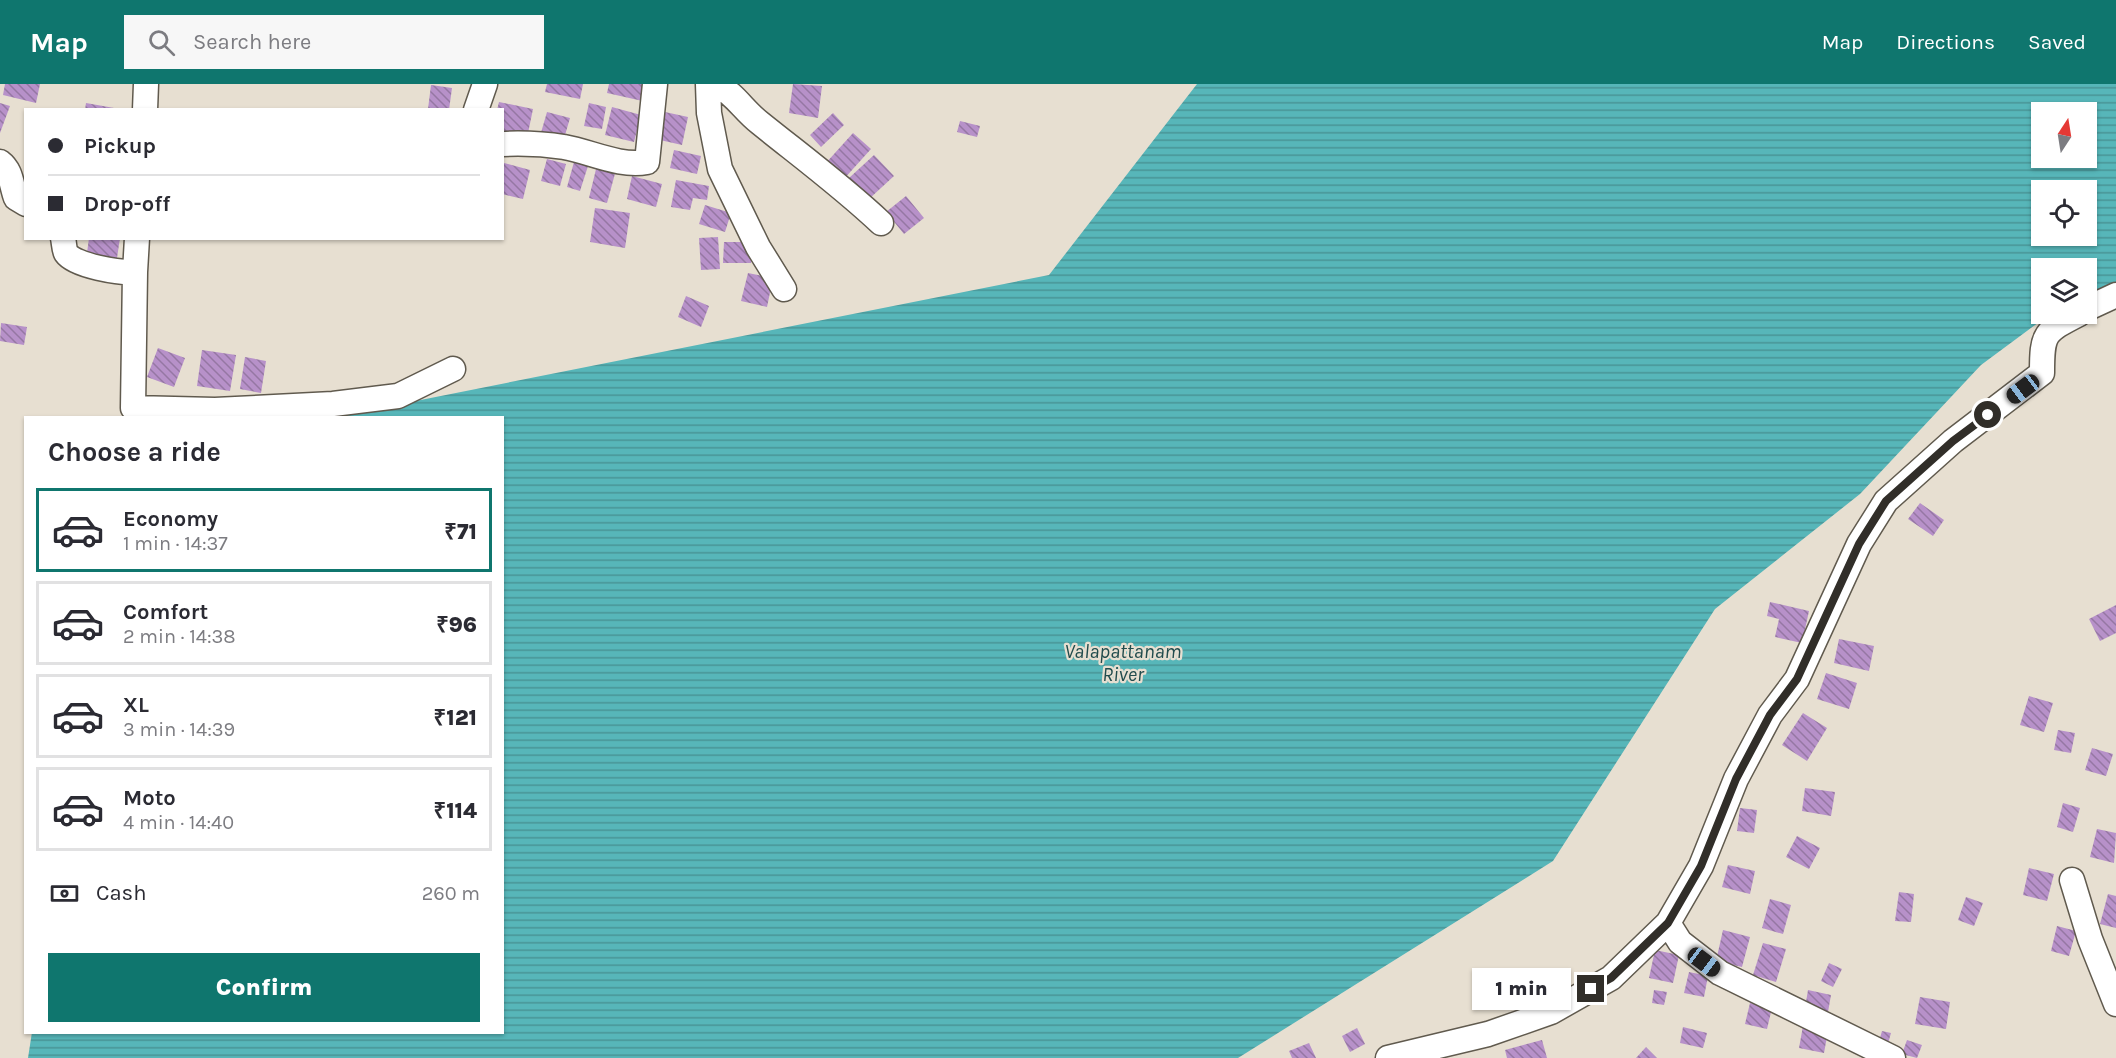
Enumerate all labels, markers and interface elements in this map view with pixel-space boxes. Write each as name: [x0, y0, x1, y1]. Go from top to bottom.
search box: [124, 15, 544, 69]
text: Map: [30, 26, 88, 59]
icon: search: [145, 26, 178, 59]
text: Search here: [193, 29, 311, 55]
text: Map: [1822, 30, 1863, 54]
text: Directions: [1896, 30, 1995, 54]
text: Saved: [2028, 30, 2086, 54]
north arrow: [2031, 102, 2097, 168]
map controls: [2031, 102, 2097, 324]
text: Pickup: [84, 133, 156, 159]
button: locate: [2031, 180, 2097, 246]
text: Drop-off: [84, 191, 170, 217]
button: layers: [2031, 258, 2097, 324]
car: [2003, 371, 2043, 407]
route start: [1974, 401, 2001, 428]
text: Choose a ride: [48, 436, 221, 468]
icon: car: [51, 503, 105, 557]
text: Economy: [123, 506, 218, 532]
text: ₹71: [444, 519, 477, 545]
text: 1 min · 14:37: [123, 532, 228, 555]
icon: car: [51, 596, 105, 650]
text: Comfort: [123, 599, 208, 625]
text: ₹96: [436, 612, 477, 638]
text: 2 min · 14:38: [123, 625, 236, 648]
water label: Valapattanam River: [1065, 640, 1181, 686]
icon: car: [51, 689, 105, 743]
text: XL: [123, 692, 149, 718]
text: ₹121: [434, 705, 477, 731]
text: 3 min · 14:39: [123, 718, 235, 741]
icon: car: [51, 782, 105, 836]
text: Moto: [123, 785, 176, 811]
text: ₹114: [434, 798, 477, 824]
text: 4 min · 14:40: [123, 811, 234, 834]
icon: cash: [48, 877, 81, 910]
text: Cash: [96, 880, 146, 906]
text: 260 m: [422, 882, 480, 905]
car: [1684, 944, 1724, 980]
button: Confirm: [48, 953, 480, 1022]
callout: 1 min: [1471, 968, 1570, 1010]
route end: [1577, 975, 1604, 1002]
text: 1 min: [1495, 977, 1548, 1000]

